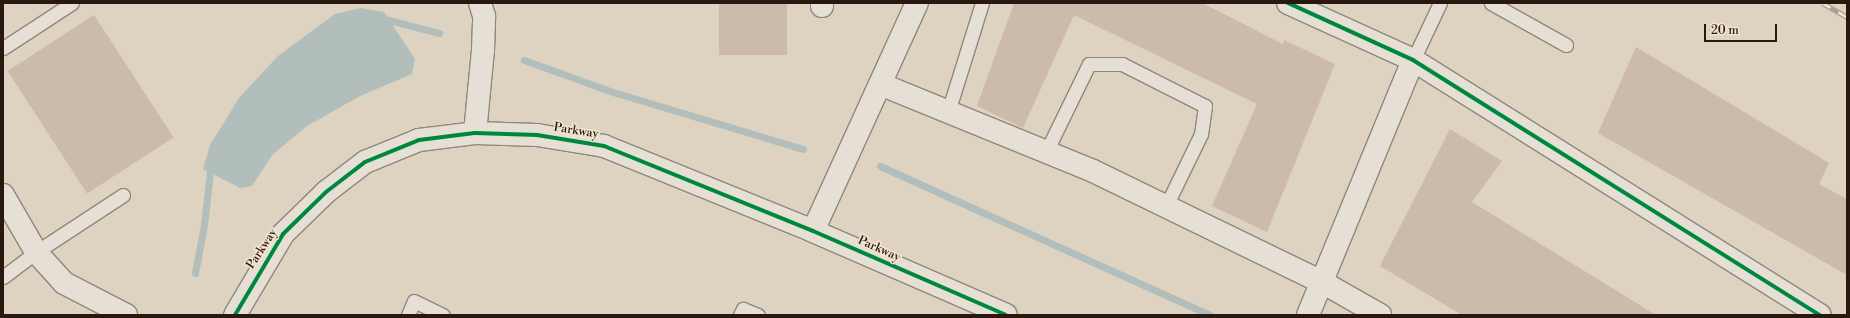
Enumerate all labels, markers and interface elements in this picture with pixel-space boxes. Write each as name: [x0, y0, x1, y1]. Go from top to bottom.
scale bar: [1706, 16, 1779, 42]
text: 20 m: [1711, 23, 1739, 38]
street label: Parkway: [553, 120, 599, 142]
street label: Parkway: [244, 226, 280, 272]
street label: Parkway: [855, 233, 903, 265]

